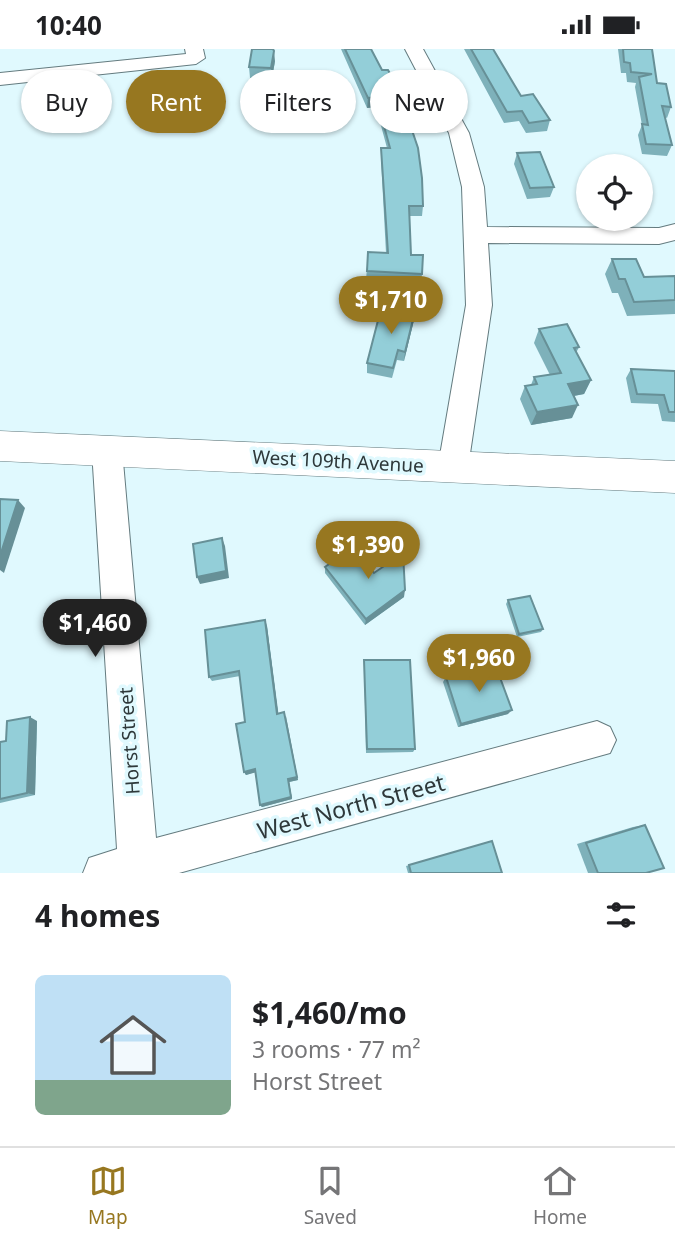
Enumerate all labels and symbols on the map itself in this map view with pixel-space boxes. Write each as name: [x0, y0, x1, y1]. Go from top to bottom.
pin: $1,710: [334, 277, 448, 336]
street label: West 109th Avenue: [252, 444, 424, 478]
pin: $1,390: [311, 521, 425, 581]
pin: $1,460: [38, 599, 152, 659]
pin: $1,960: [422, 635, 536, 694]
street label: Horst Street: [112, 686, 146, 795]
street label: West North Street: [253, 766, 448, 846]

